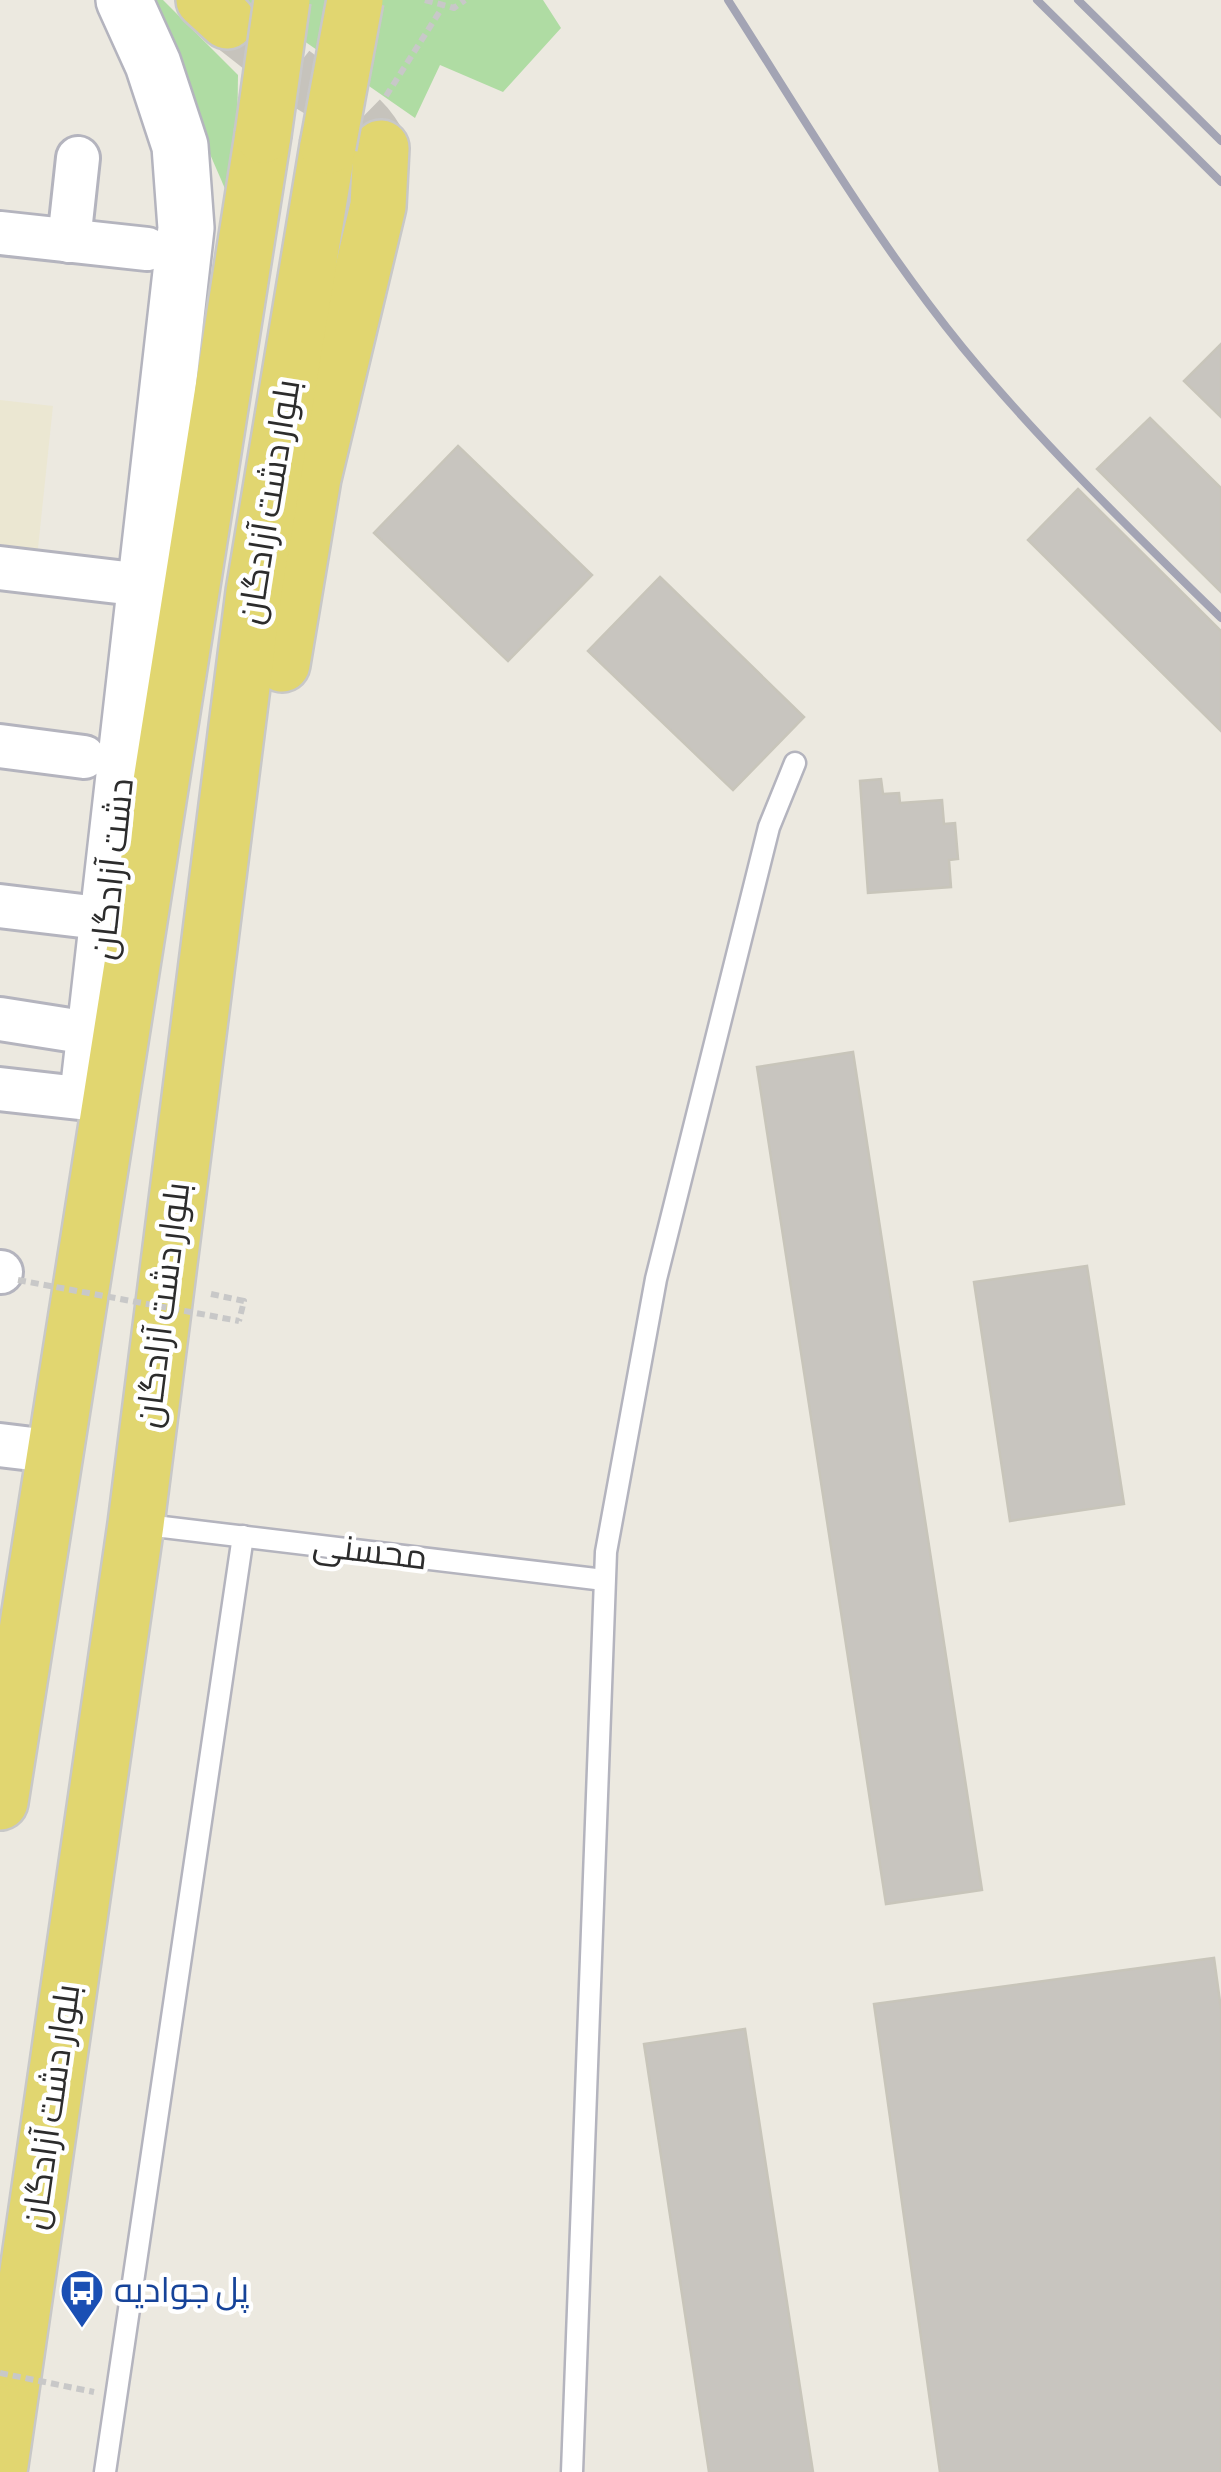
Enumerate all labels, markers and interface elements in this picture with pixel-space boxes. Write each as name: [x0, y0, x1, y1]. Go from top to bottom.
street label: بلوار دشت آزادگان: [230, 377, 309, 627]
street label: دشت آزادگان: [83, 776, 142, 962]
street label: بلوار دشت آزادگان: [129, 1180, 198, 1430]
street label: محسنی: [311, 1528, 429, 1578]
street label: بلوار دشت آزادگان: [15, 1982, 89, 2232]
bus stop icon: پل جوادیه: [59, 2268, 105, 2329]
place label: پل جوادیه: [114, 2274, 249, 2313]

